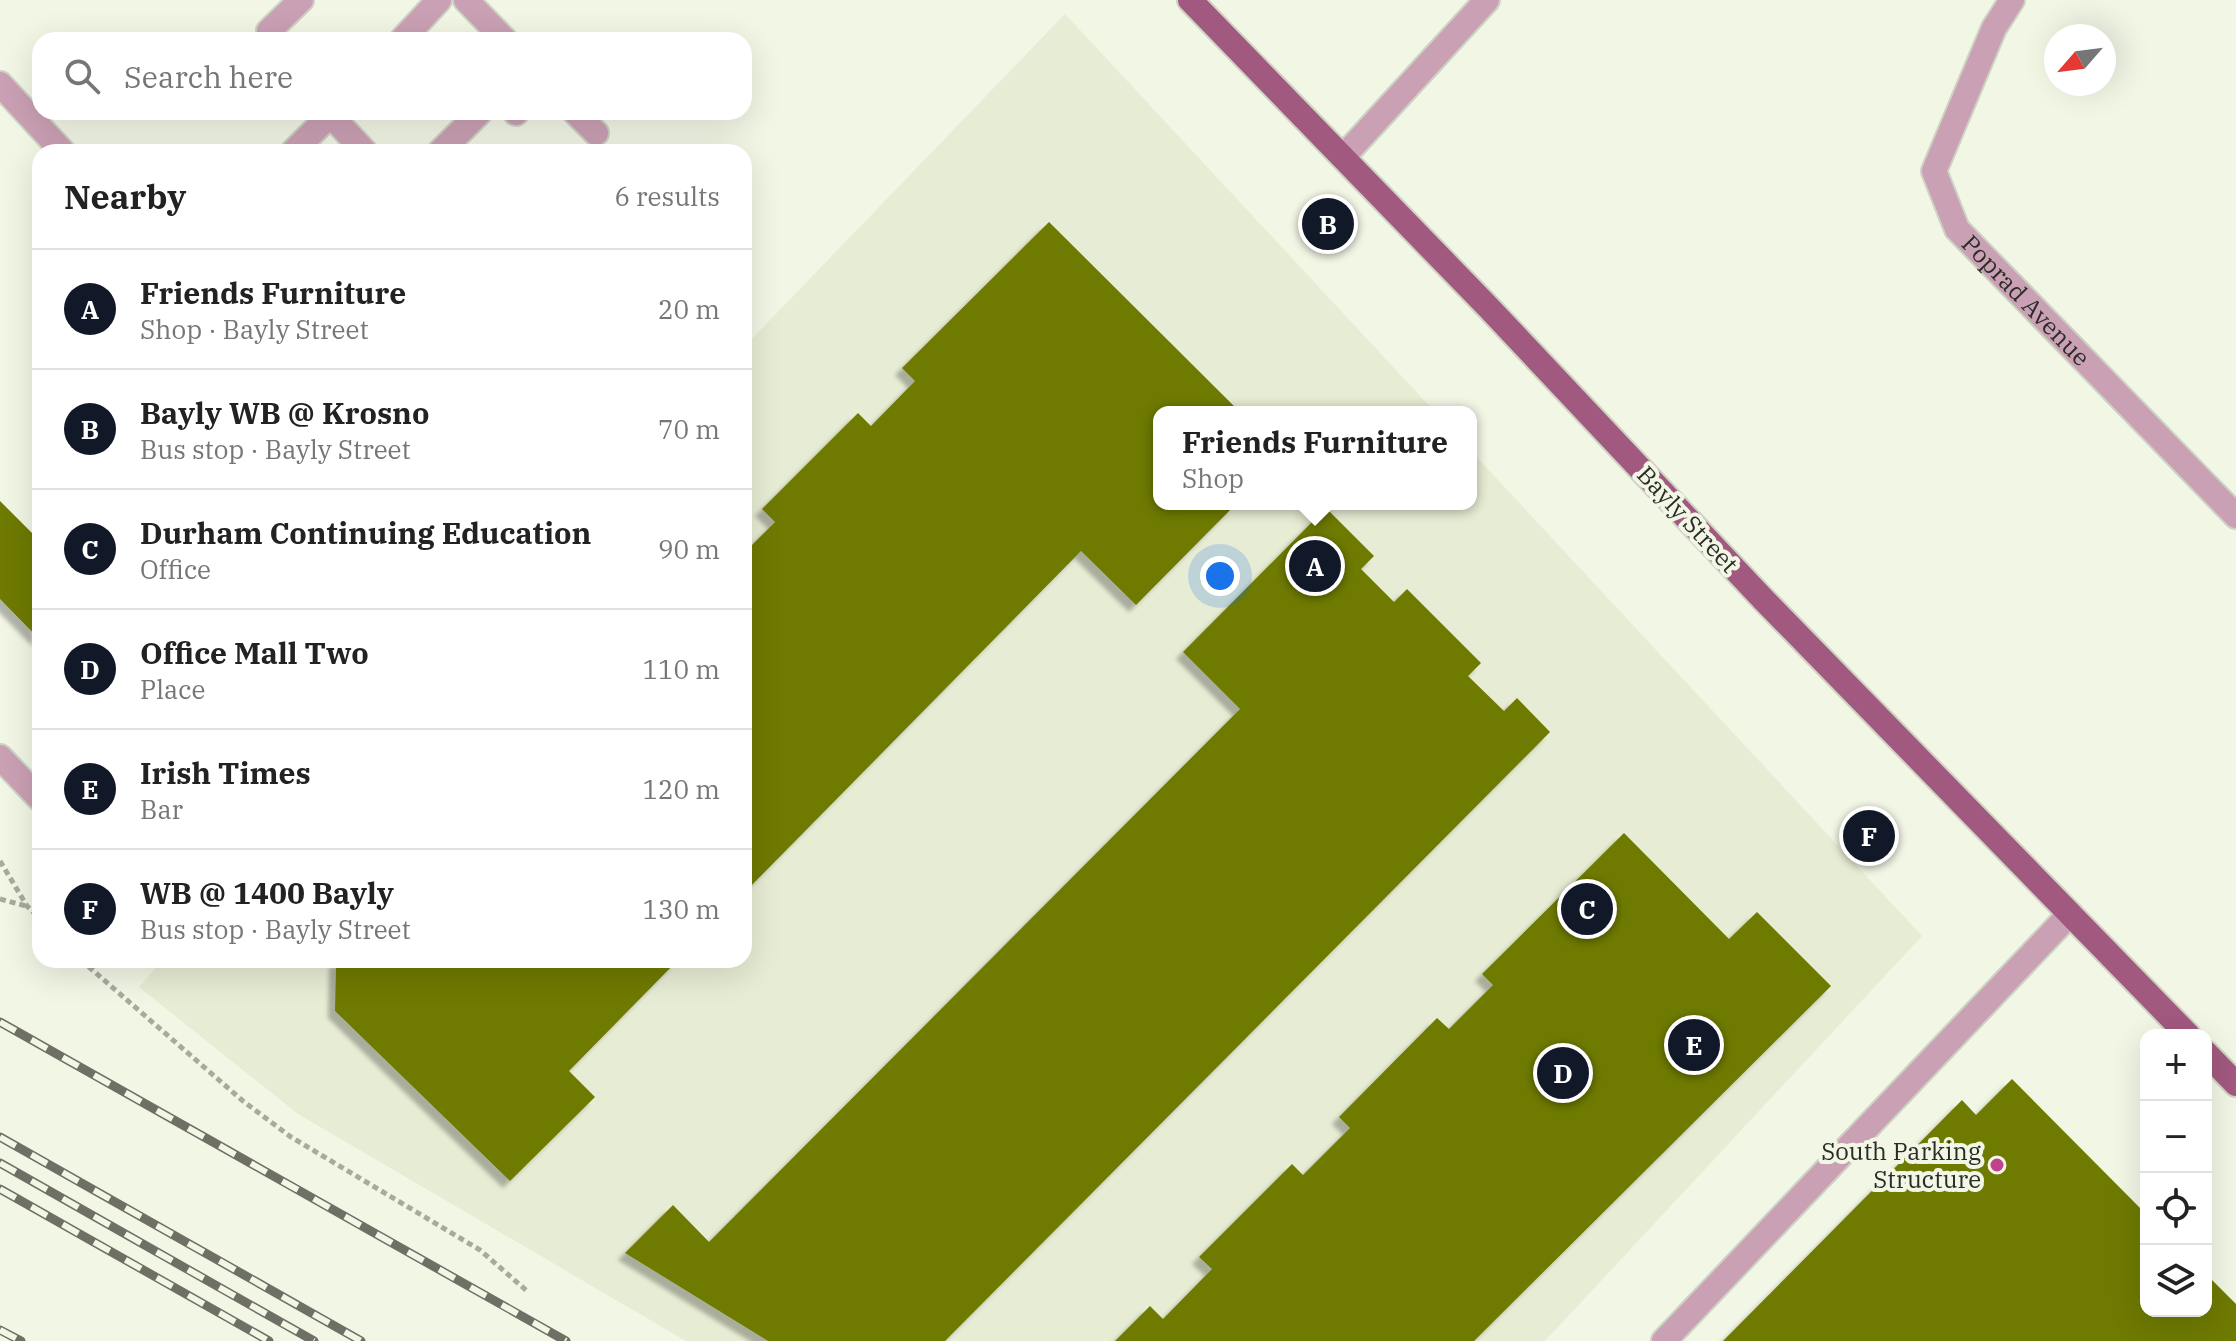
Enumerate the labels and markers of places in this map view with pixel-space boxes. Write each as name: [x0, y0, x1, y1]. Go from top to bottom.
pin: B: [1302, 194, 1354, 254]
pin: A: [1289, 536, 1341, 596]
pin: F: [1843, 806, 1895, 866]
pin: C: [1561, 879, 1613, 939]
pin: E: [1668, 1015, 1720, 1075]
pin: D: [1537, 1043, 1589, 1103]
place label: South Parking Structure: [1821, 1135, 1981, 1195]
marker: South Parking Structure: [1988, 1156, 2006, 1174]

